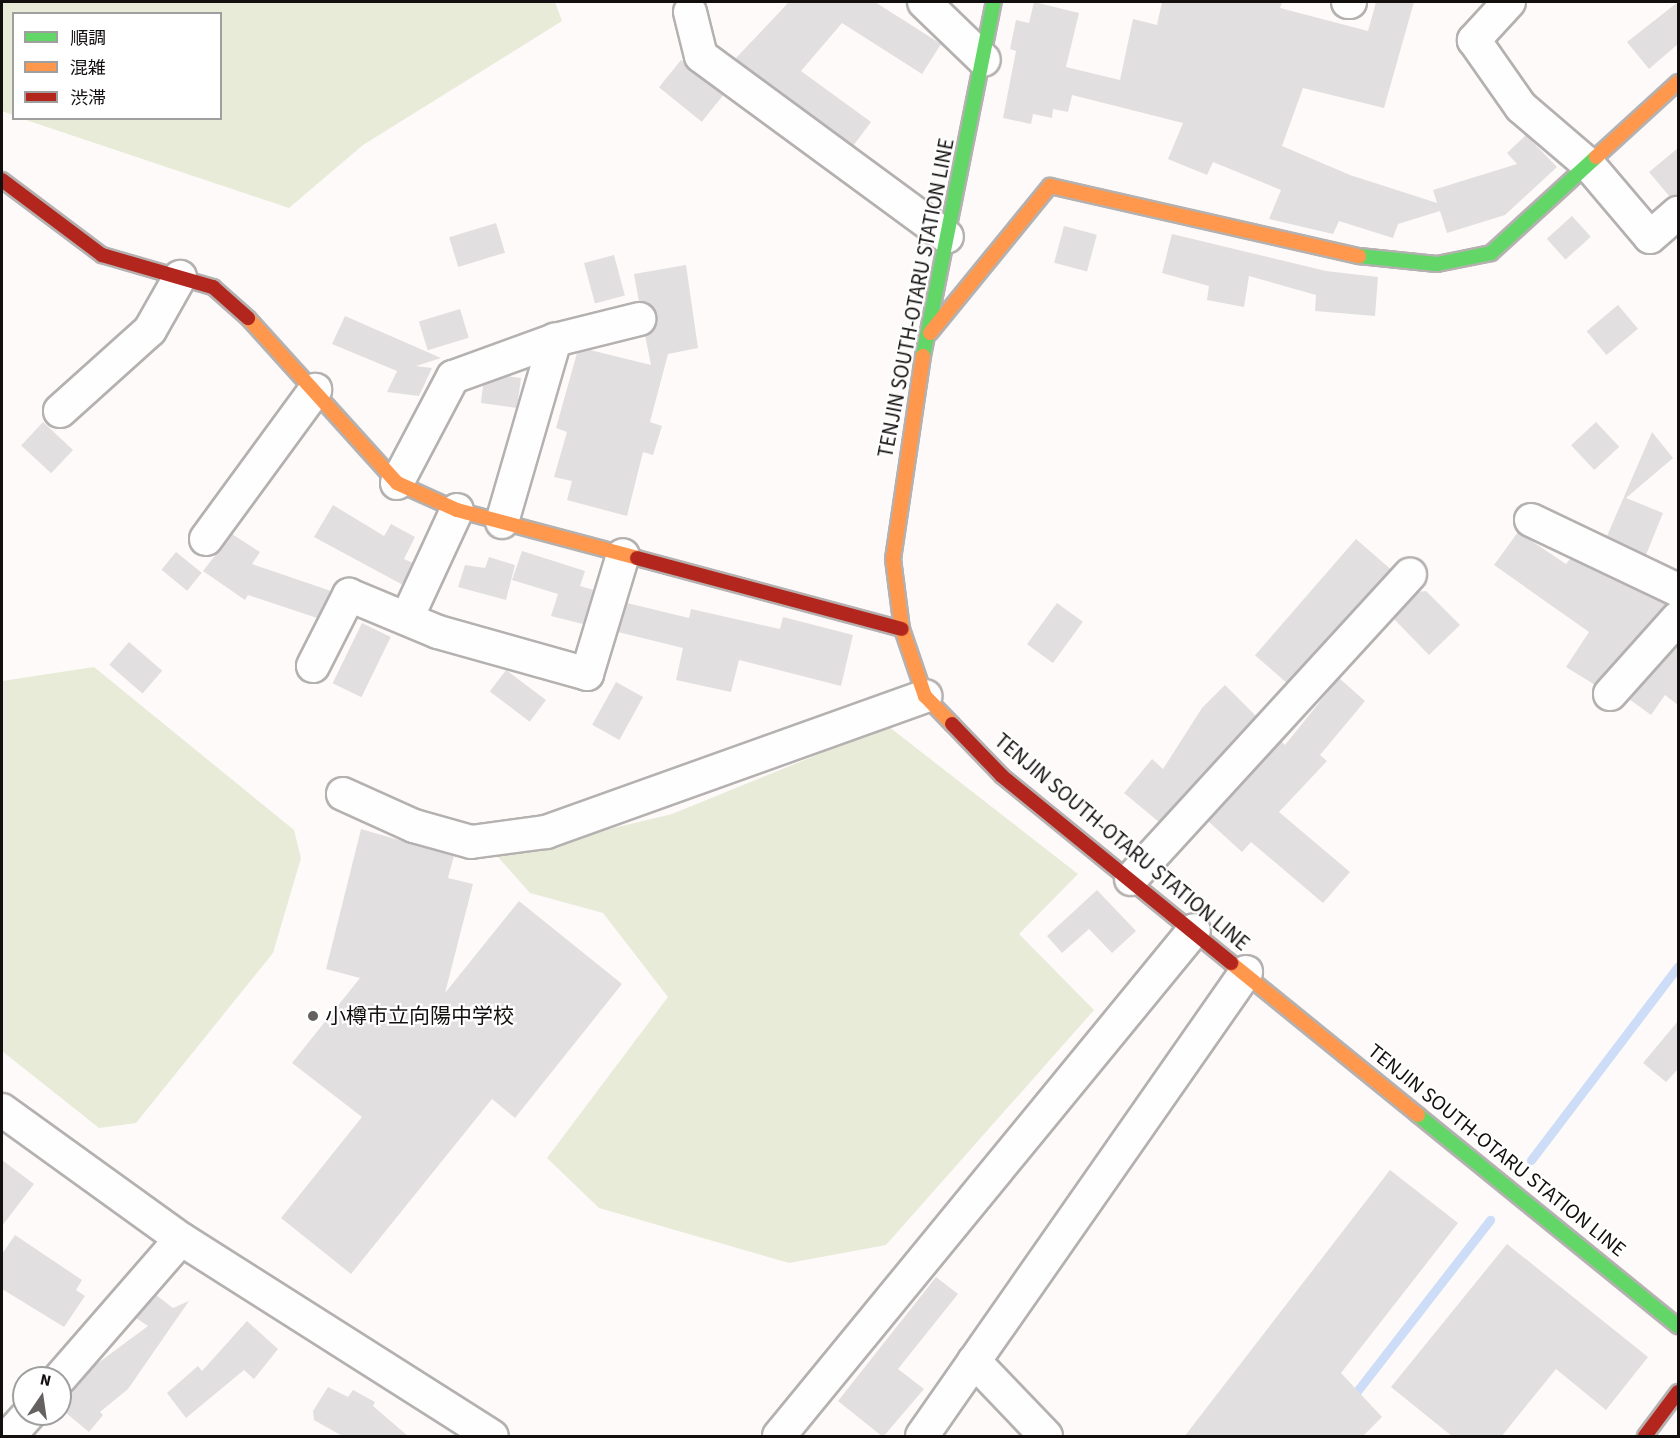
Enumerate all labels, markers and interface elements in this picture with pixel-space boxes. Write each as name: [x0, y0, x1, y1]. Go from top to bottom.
legend: [12, 12, 222, 120]
text: 順調: [70, 26, 106, 51]
text: 混雑: [70, 56, 106, 81]
text: 渋滞: [70, 86, 106, 111]
street label: TENJIN SOUTH-OTARU STATION LINE: [873, 136, 959, 460]
street label: TENJIN SOUTH-OTARU STATION LINE: [990, 728, 1254, 956]
place label: 小樽市立向陽中学校: [325, 1003, 514, 1029]
marker: 小樽市立向陽中学校: [306, 1009, 320, 1023]
street label: TENJIN SOUTH-OTARU STATION LINE: [1363, 1038, 1631, 1262]
north arrow: [12, 1366, 72, 1426]
text: N: [38, 1368, 53, 1392]

